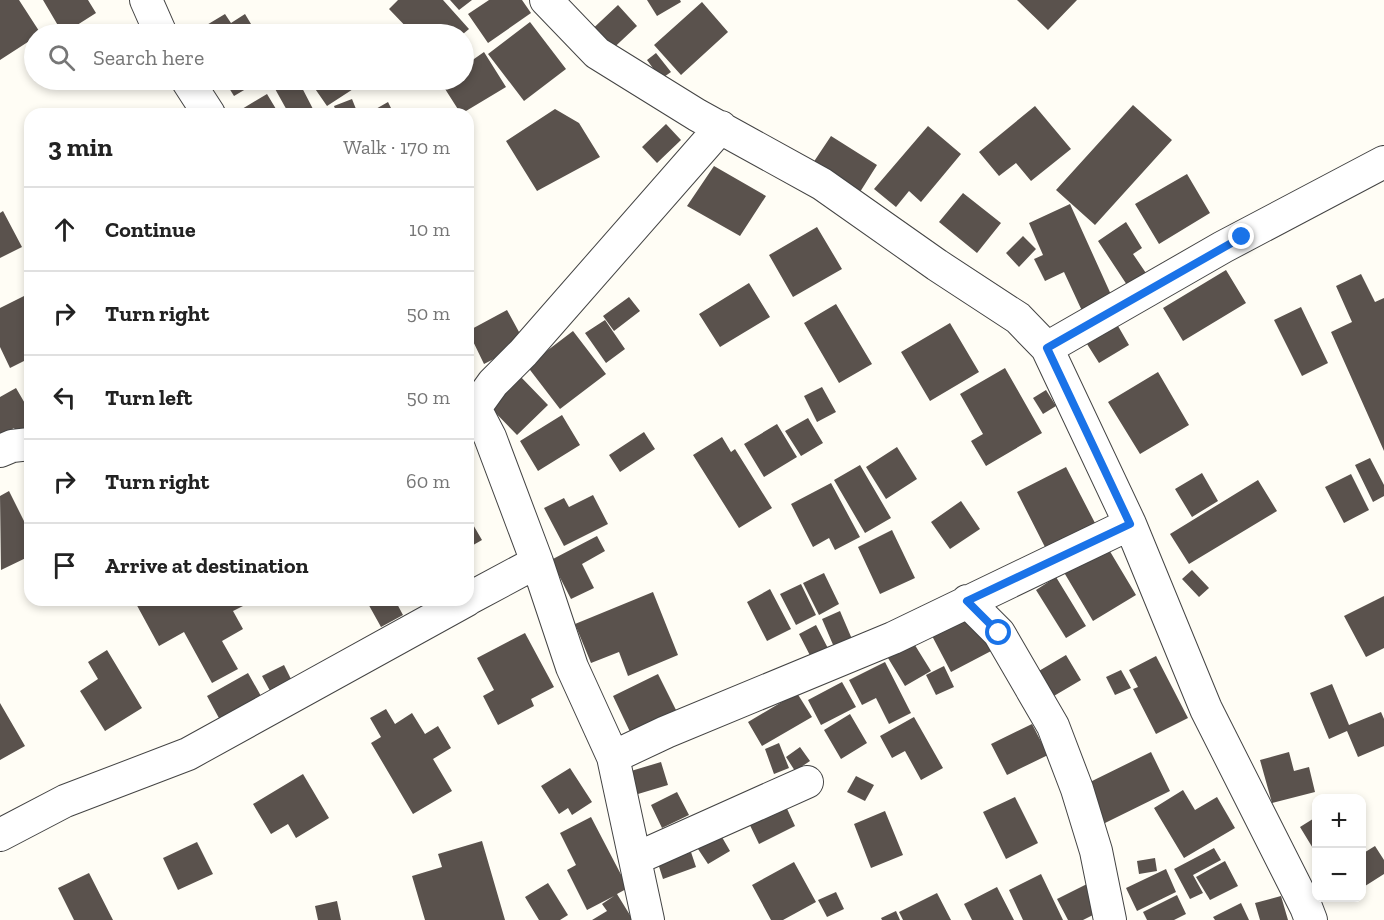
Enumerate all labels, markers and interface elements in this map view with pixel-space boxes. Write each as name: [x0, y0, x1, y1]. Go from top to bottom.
search box: [24, 24, 474, 90]
icon: search: [45, 41, 78, 74]
text: Search here: [93, 44, 204, 71]
text: 3 min: [48, 131, 113, 163]
text: Walk · 170 m: [343, 135, 450, 159]
icon: ahead: [48, 213, 81, 246]
text: Continue: [105, 216, 196, 243]
text: 10 m: [409, 217, 450, 241]
route end: [1228, 223, 1254, 249]
icon: right: [48, 297, 81, 330]
text: Turn right: [105, 300, 209, 327]
text: 50 m: [406, 301, 450, 325]
icon: left: [48, 381, 81, 414]
text: Turn left: [105, 384, 192, 411]
text: 50 m: [406, 385, 450, 409]
icon: right: [48, 465, 81, 498]
text: Turn right: [105, 468, 209, 495]
text: 60 m: [406, 469, 450, 493]
icon: arrive: [48, 549, 81, 582]
text: Arrive at destination: [105, 552, 308, 579]
route start: [985, 619, 1011, 645]
map controls: [1312, 794, 1366, 902]
button: +: [1312, 794, 1366, 848]
button: −: [1312, 848, 1366, 902]

